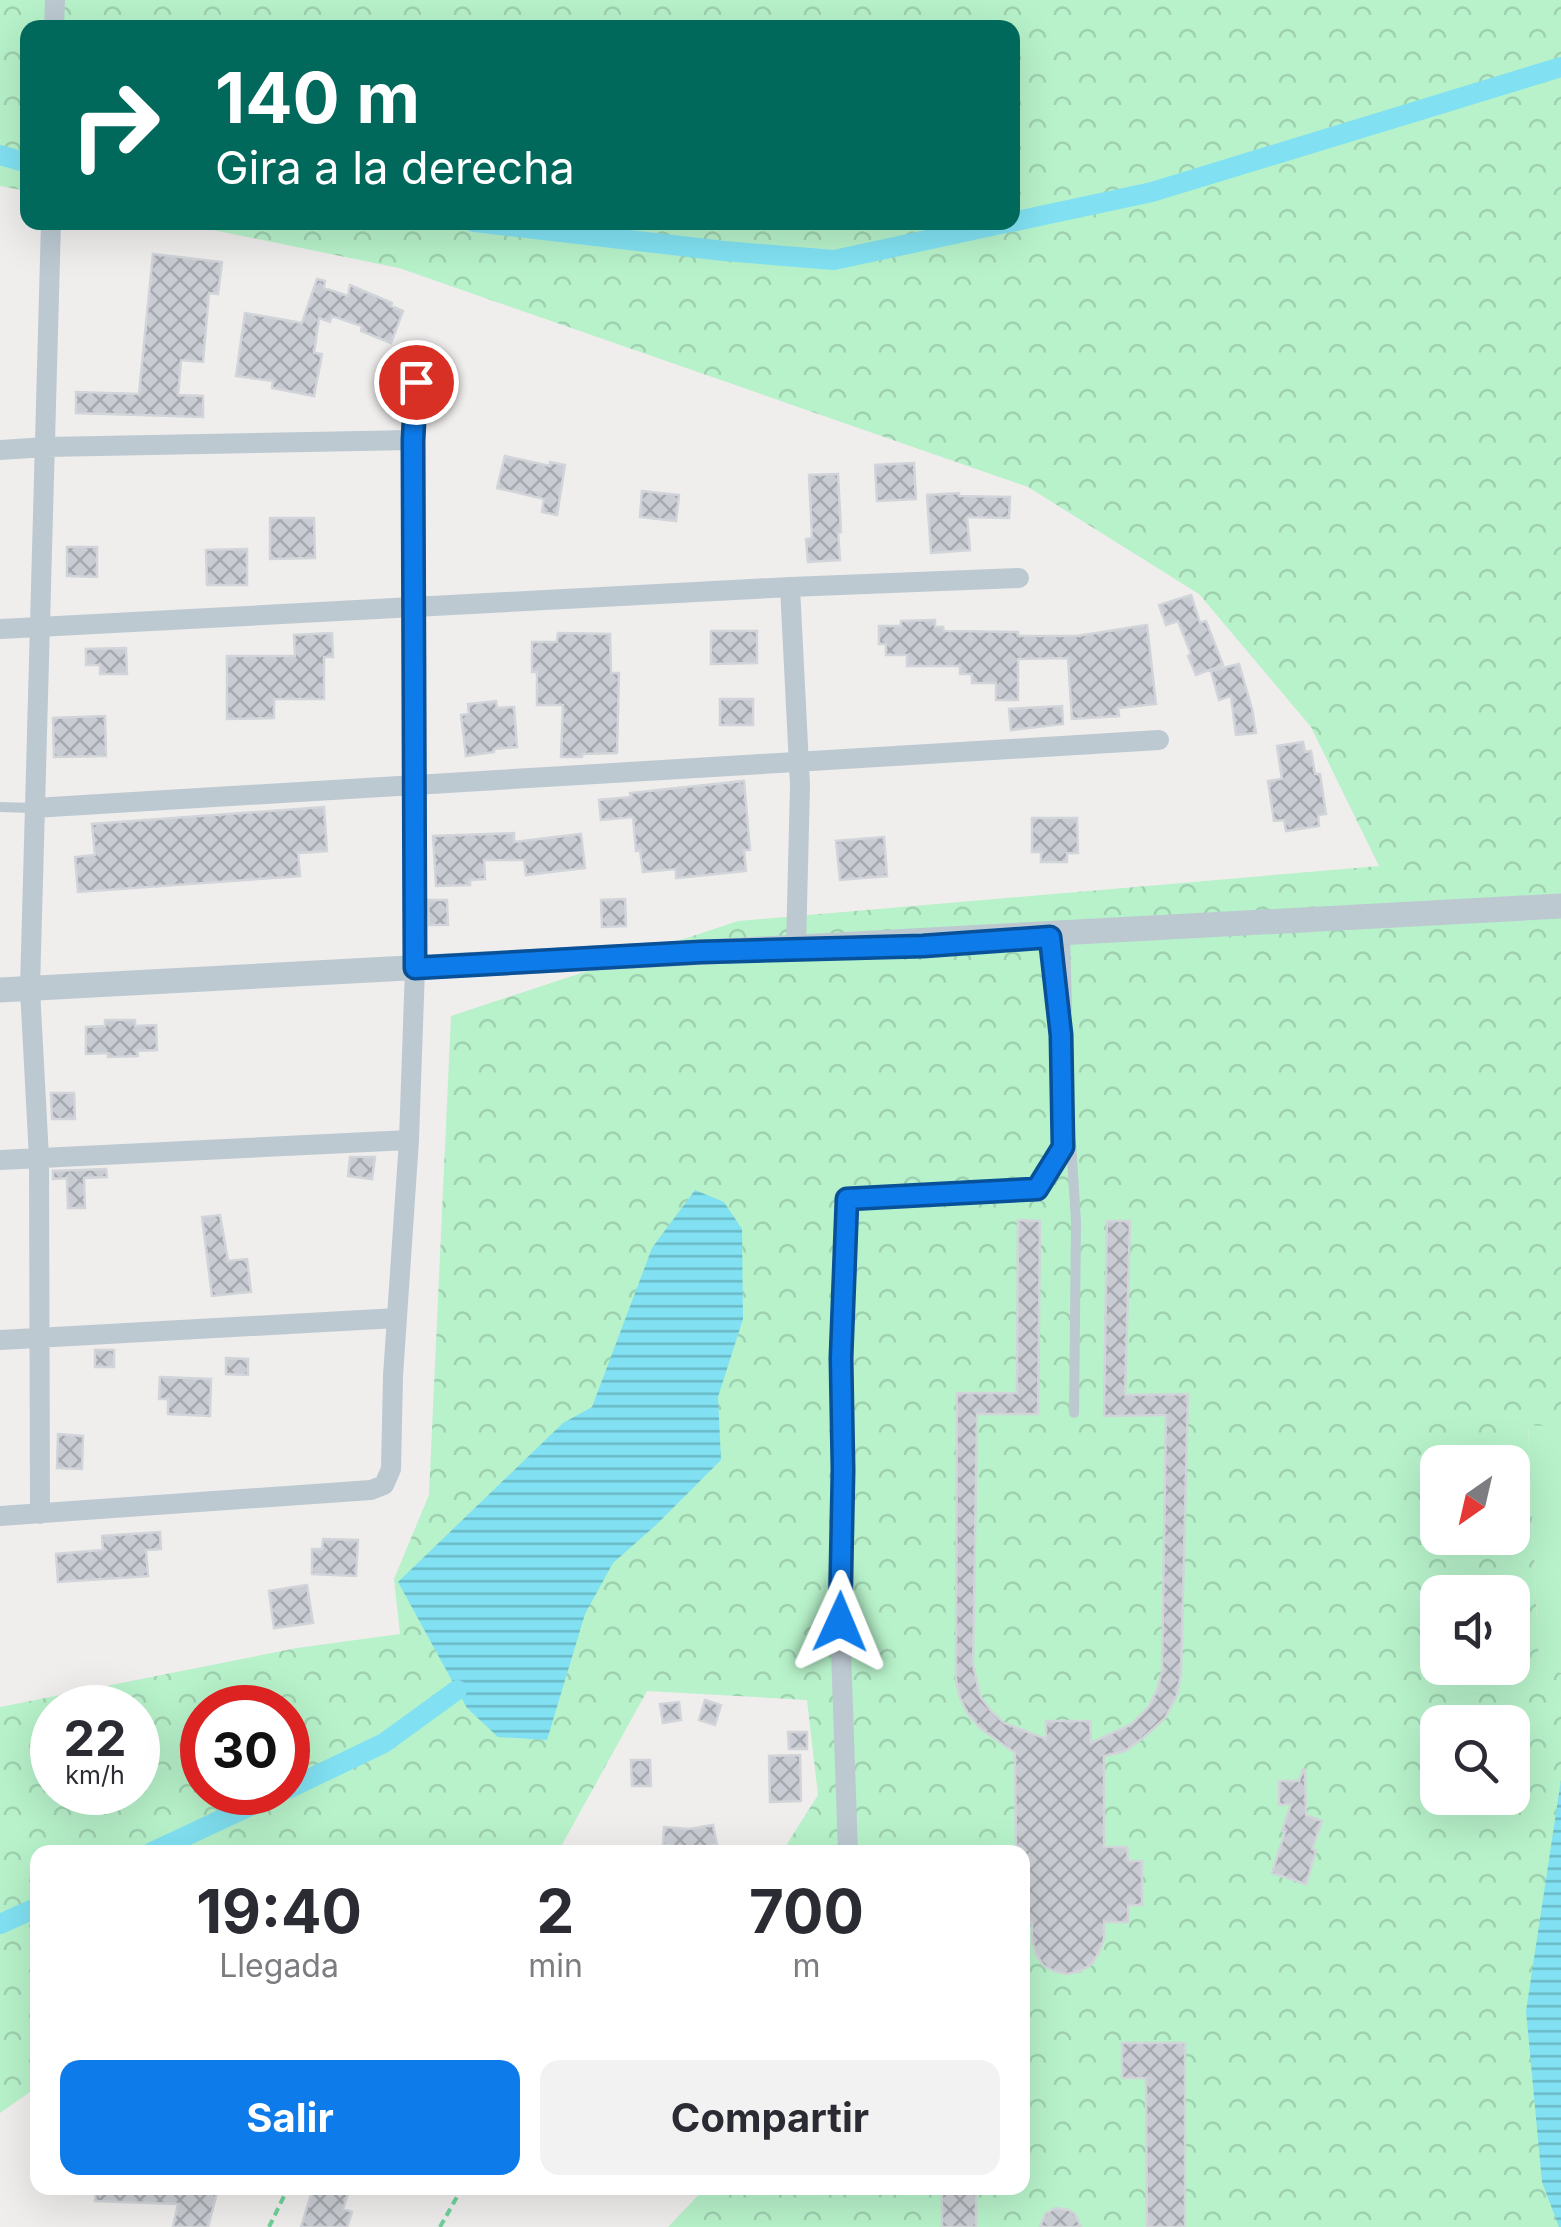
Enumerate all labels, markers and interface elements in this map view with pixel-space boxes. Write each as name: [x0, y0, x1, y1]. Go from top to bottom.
text: 140 m: [215, 55, 420, 140]
icon: right: [50, 60, 180, 190]
text: Gira a la derecha: [215, 140, 575, 195]
pin: [374, 340, 459, 425]
icon: arrive: [389, 355, 444, 410]
north arrow: [1420, 1445, 1530, 1555]
map controls: [1420, 1445, 1530, 1815]
position arrow: [788, 1570, 892, 1674]
button: sound: [1420, 1575, 1530, 1685]
speed limit sign: 30: [180, 1685, 310, 1815]
button: search: [1420, 1705, 1530, 1815]
text: 22: [64, 1708, 127, 1768]
text: km/h: [65, 1760, 125, 1790]
text: 19:40: [196, 1875, 362, 1947]
text: 2: [537, 1875, 574, 1947]
text: 700: [749, 1875, 864, 1947]
text: Llegada: [219, 1946, 339, 1985]
text: min: [528, 1946, 583, 1985]
text: m: [792, 1946, 820, 1985]
button: Salir: [60, 2060, 520, 2175]
button: Compartir: [540, 2060, 1000, 2175]

